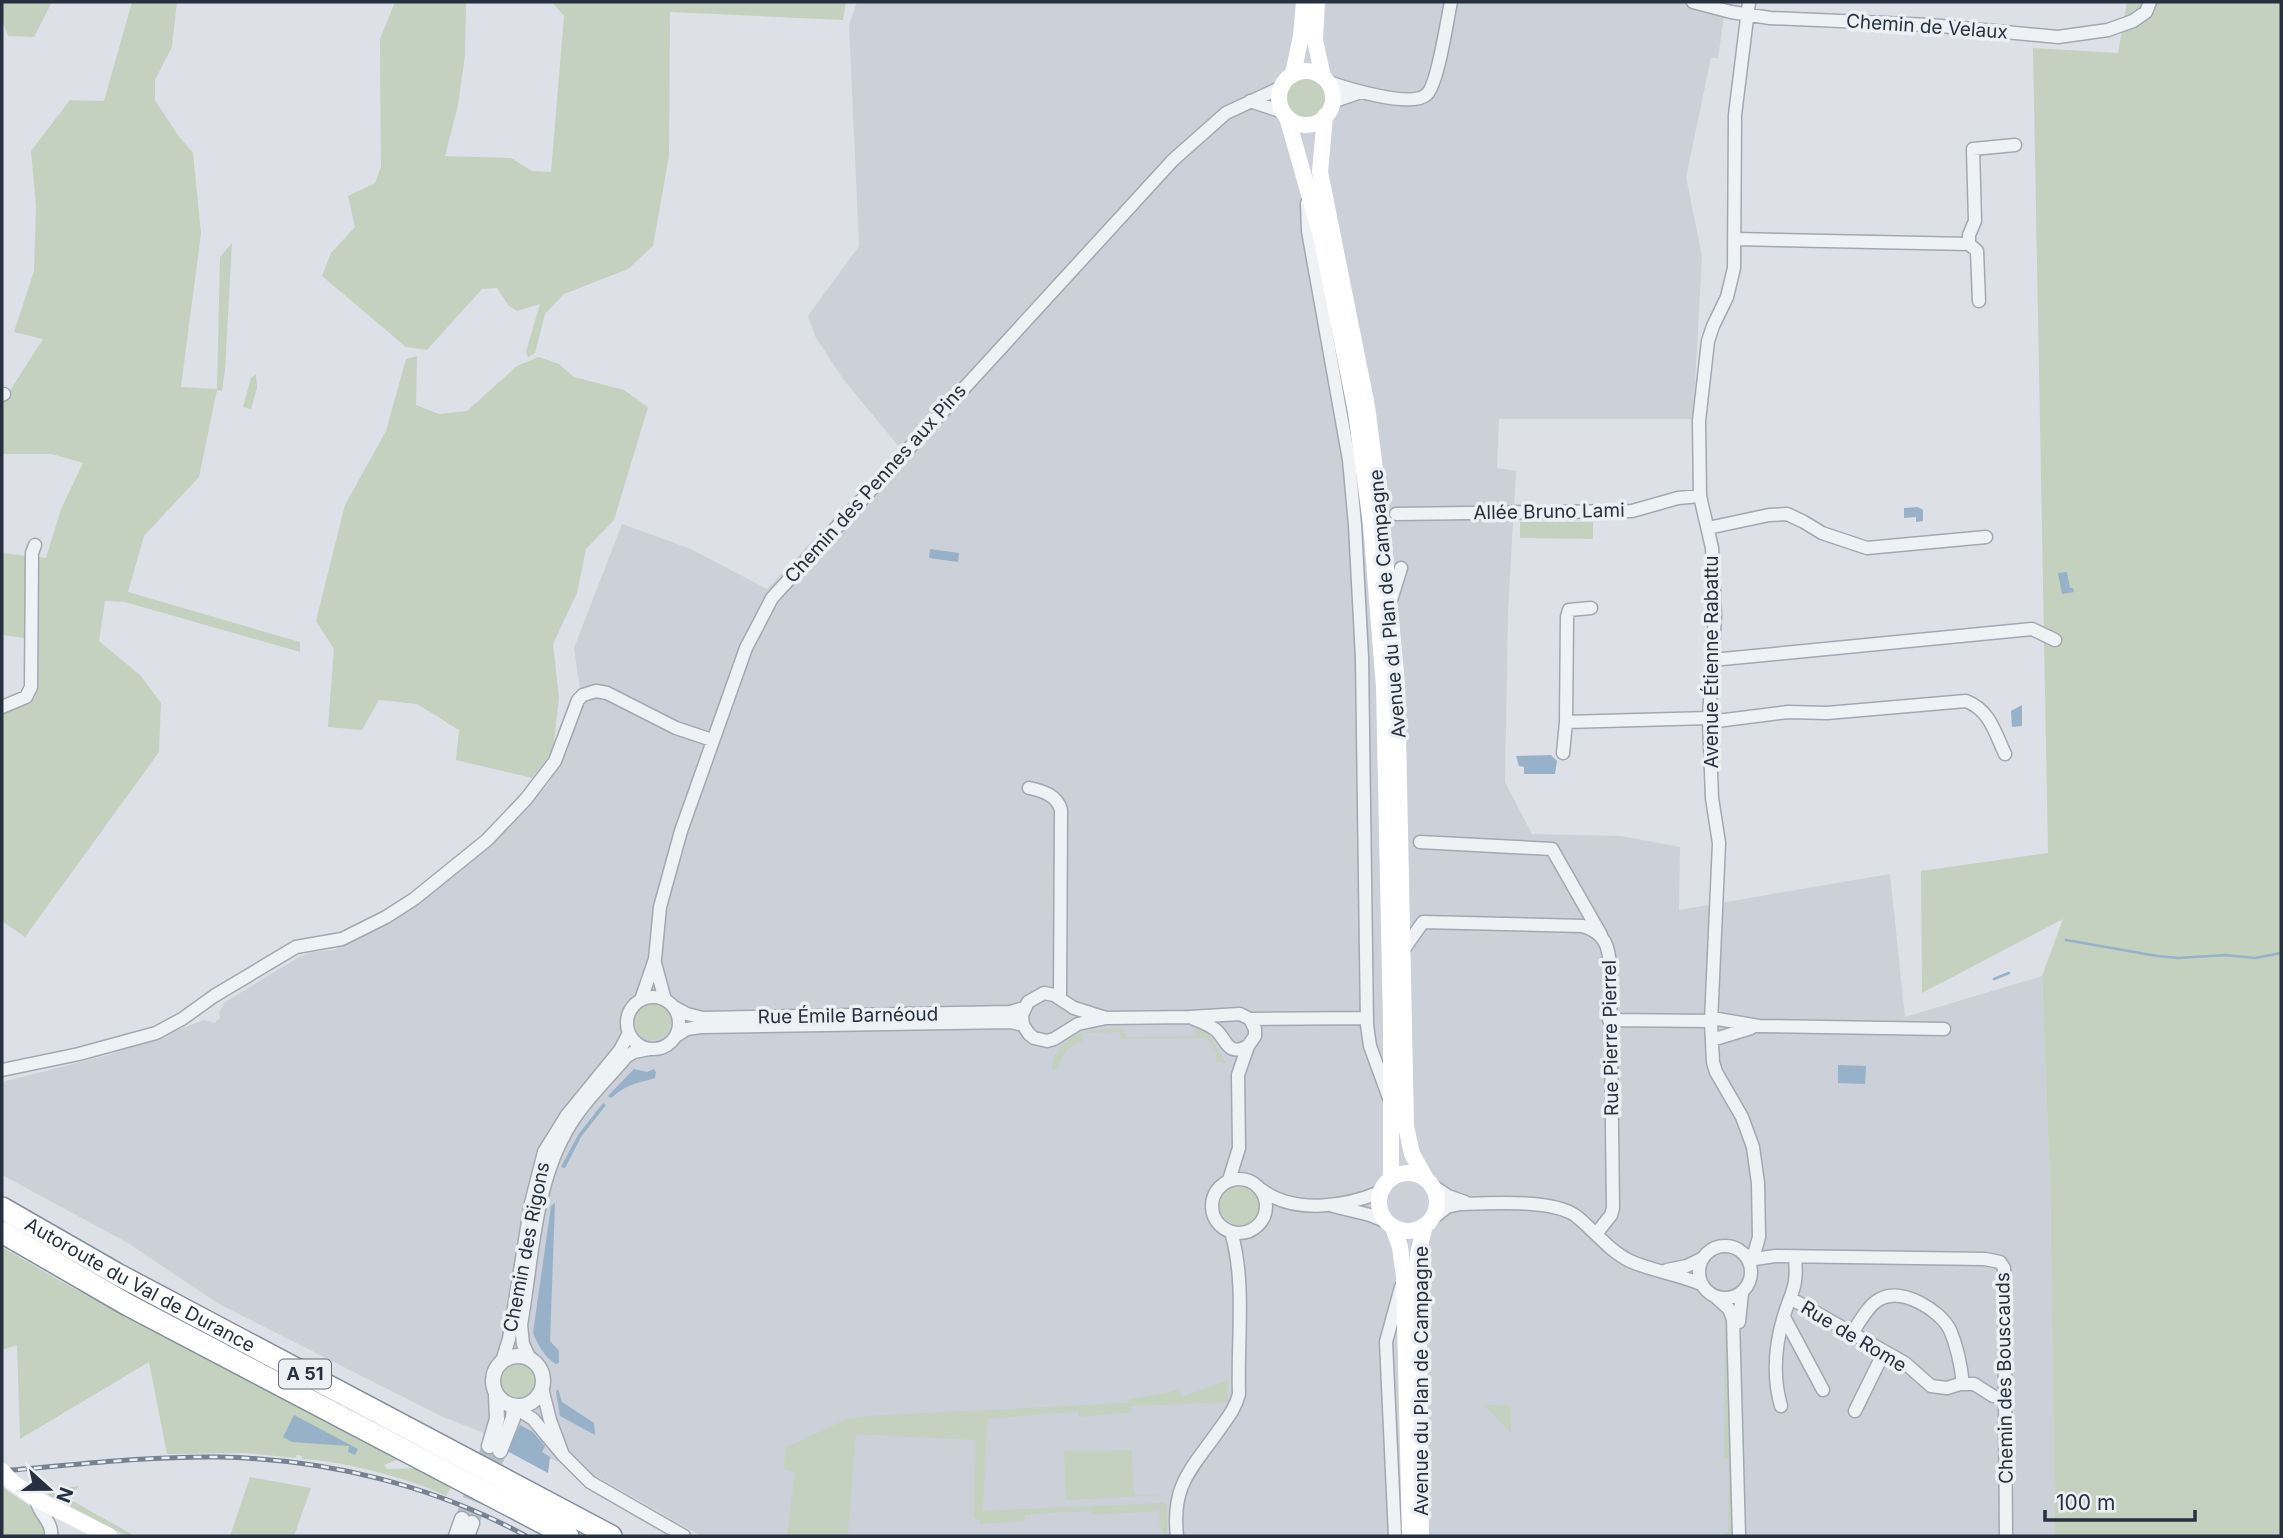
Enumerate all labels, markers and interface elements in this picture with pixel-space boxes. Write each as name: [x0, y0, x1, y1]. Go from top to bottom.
street label: Chemin de Velaux: [1845, 9, 2009, 44]
street label: Chemin des Pennes aux Pins: [780, 379, 971, 588]
street label: Avenue du Plan de Campagne: [1364, 468, 1411, 739]
street label: Allée Bruno Lami: [1473, 499, 1625, 524]
street label: Avenue Étienne Rabattu: [1699, 556, 1723, 768]
street label: Rue Pierre Pierrel: [1598, 960, 1623, 1116]
street label: Rue Émile Barnéoud: [757, 1001, 939, 1029]
street label: Chemin des Rigons: [499, 1160, 554, 1334]
street label: Autoroute du Val de Durance: [21, 1213, 259, 1357]
street label: Avenue du Plan de Campagne: [1410, 1246, 1433, 1516]
street label: Chemin des Bouscauds: [1991, 1272, 2018, 1484]
street label: Rue de Rome: [1797, 1296, 1911, 1377]
road number: A 51: [279, 1359, 331, 1388]
north arrow: [14, 1454, 84, 1524]
scale bar: [2045, 1478, 2196, 1522]
text: N: [51, 1484, 78, 1506]
text: 100 m: [2056, 1490, 2115, 1515]

